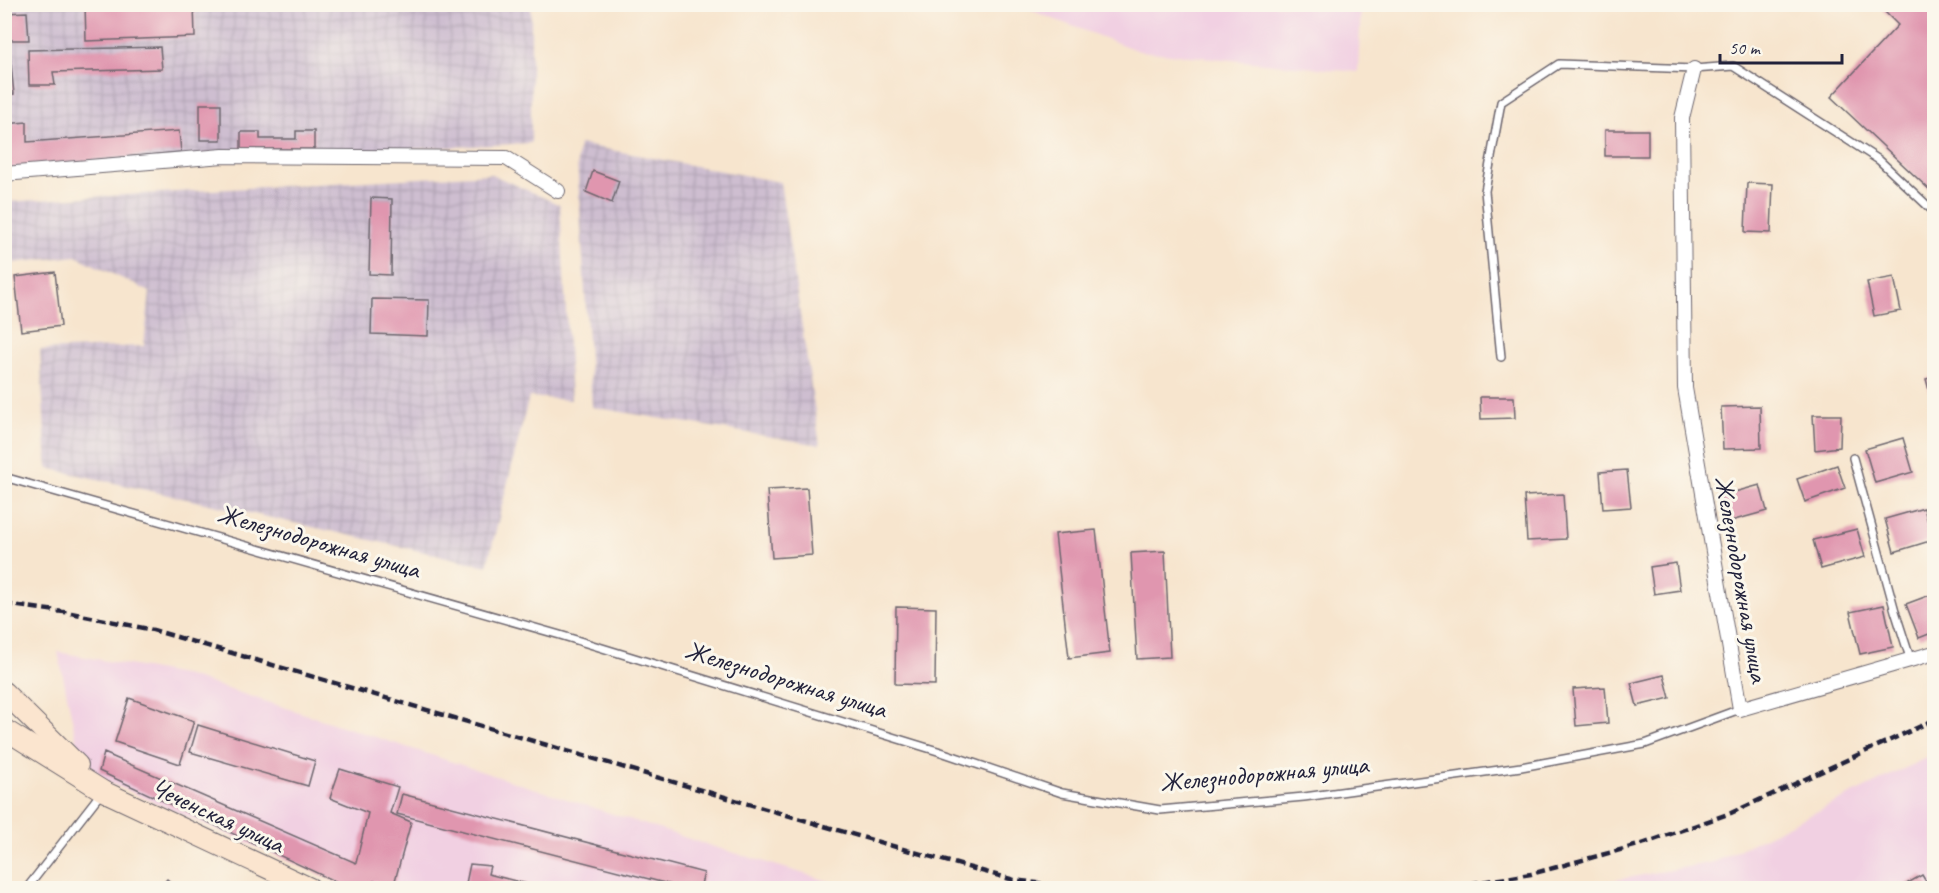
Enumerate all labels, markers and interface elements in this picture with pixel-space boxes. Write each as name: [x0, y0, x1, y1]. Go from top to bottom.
scale bar: [1720, 27, 1842, 65]
text: 50 m: [1729, 37, 1762, 59]
street label: Железнодорожная улица: [1707, 473, 1776, 687]
street label: Железнодорожная улица: [214, 497, 425, 587]
street label: Железнодорожная улица: [681, 633, 892, 726]
street label: Железнодорожная улица: [1158, 748, 1371, 799]
street label: Чеченская улица: [146, 770, 291, 861]

